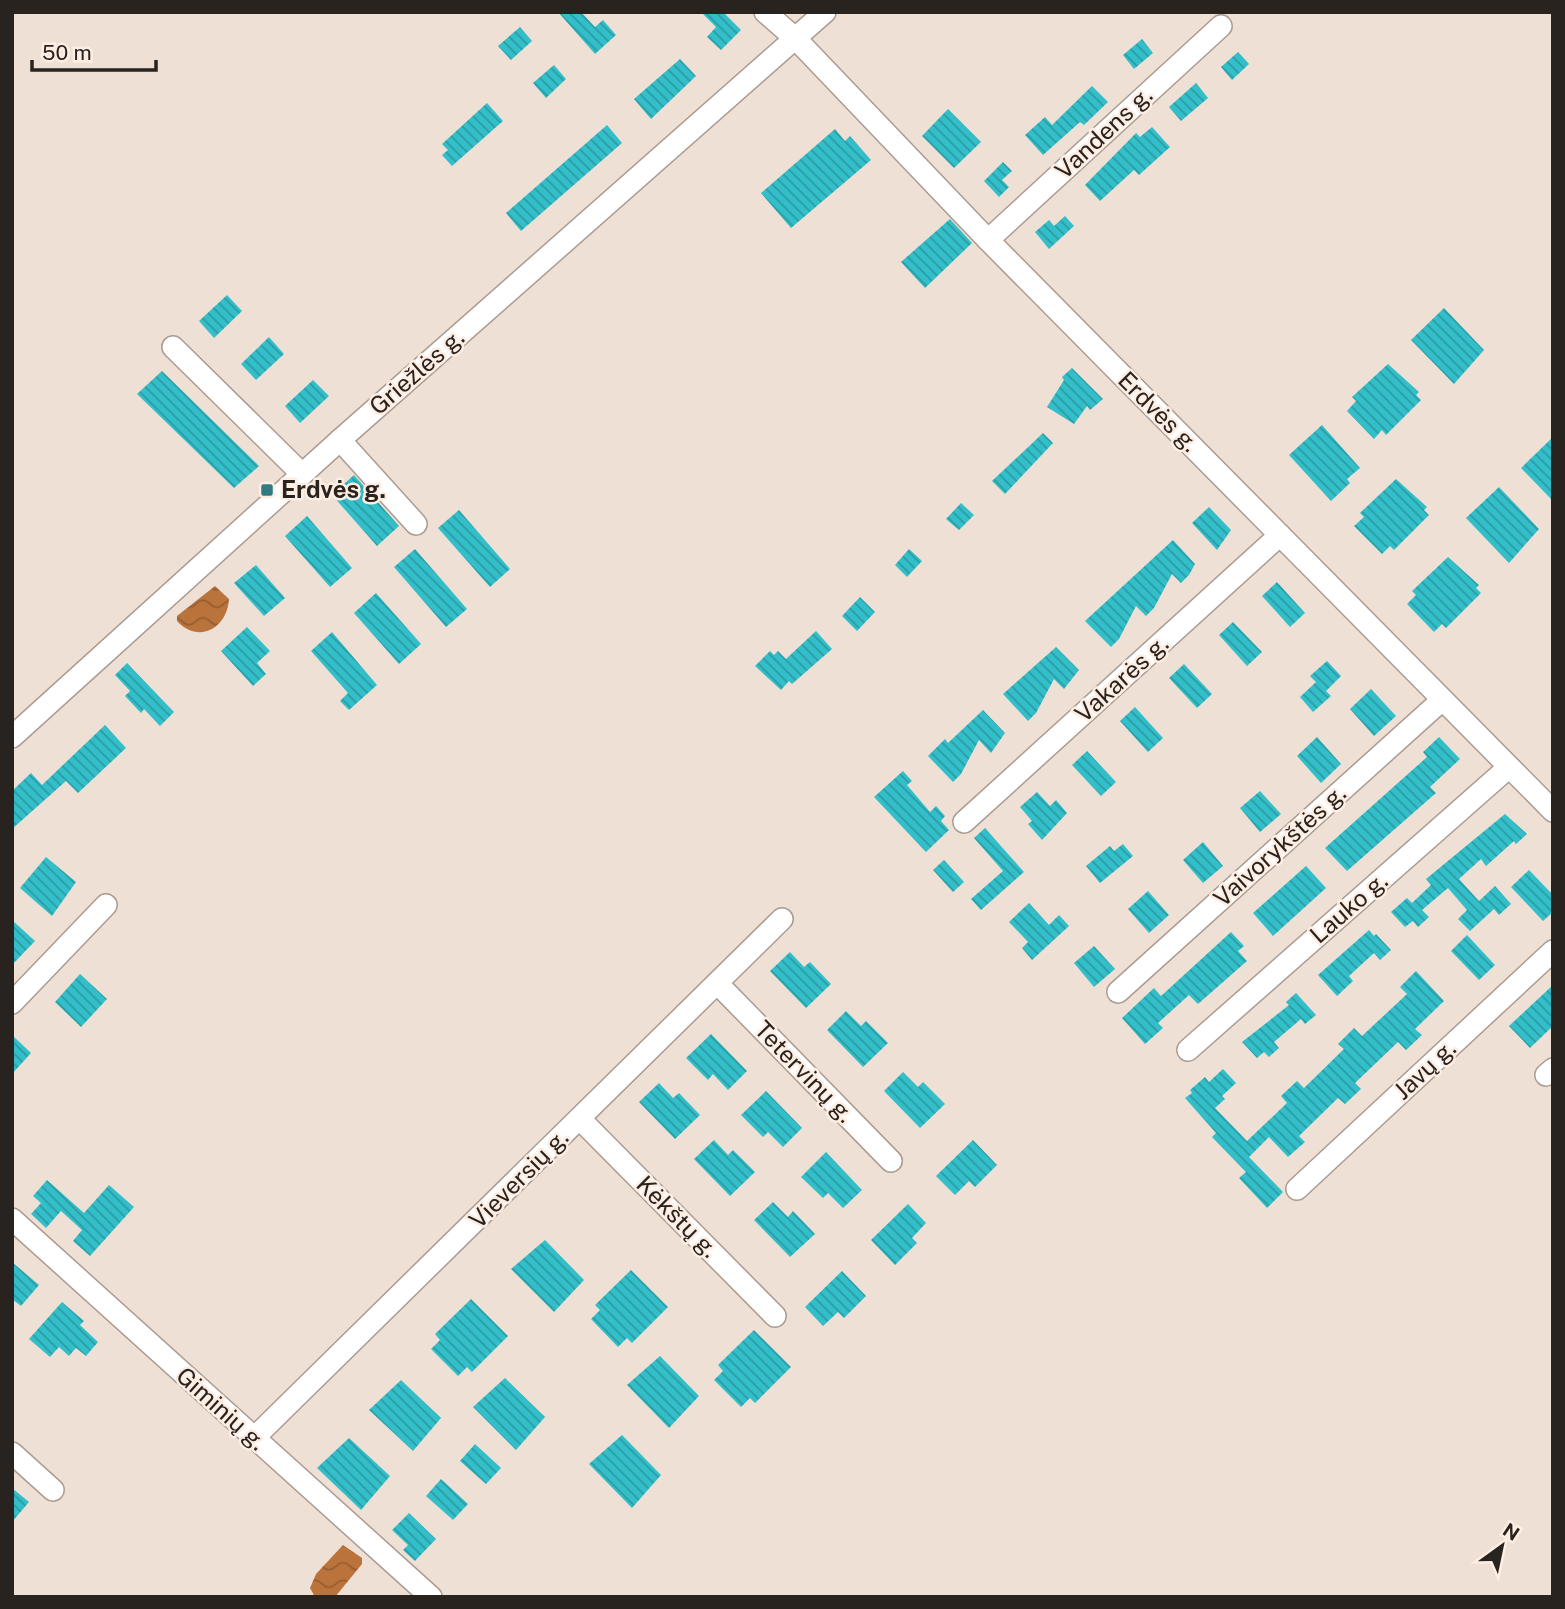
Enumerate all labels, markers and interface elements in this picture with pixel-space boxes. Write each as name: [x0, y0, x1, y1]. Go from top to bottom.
scale bar: [32, 28, 156, 72]
text: 50 m: [42, 40, 92, 65]
street label: Vandens g.: [1049, 80, 1158, 184]
street label: Griežlės g.: [363, 323, 469, 420]
street label: Erdvės g.: [1113, 365, 1205, 457]
place label: Erdvės g.: [281, 475, 386, 503]
marker: Erdvės g.: [259, 482, 275, 498]
street label: Vakarės g.: [1069, 629, 1174, 727]
street label: Vaivorykštės g.: [1207, 779, 1351, 912]
street label: Lauko g.: [1304, 866, 1393, 948]
street label: Tetervinų g.: [749, 1015, 860, 1128]
street label: Javų g.: [1388, 1034, 1461, 1105]
street label: Vieversių g.: [463, 1123, 574, 1234]
street label: Kėkštų g.: [631, 1170, 724, 1263]
street label: Giminių g.: [171, 1361, 272, 1456]
north arrow: [1467, 1511, 1537, 1581]
text: N: [1499, 1518, 1523, 1545]

